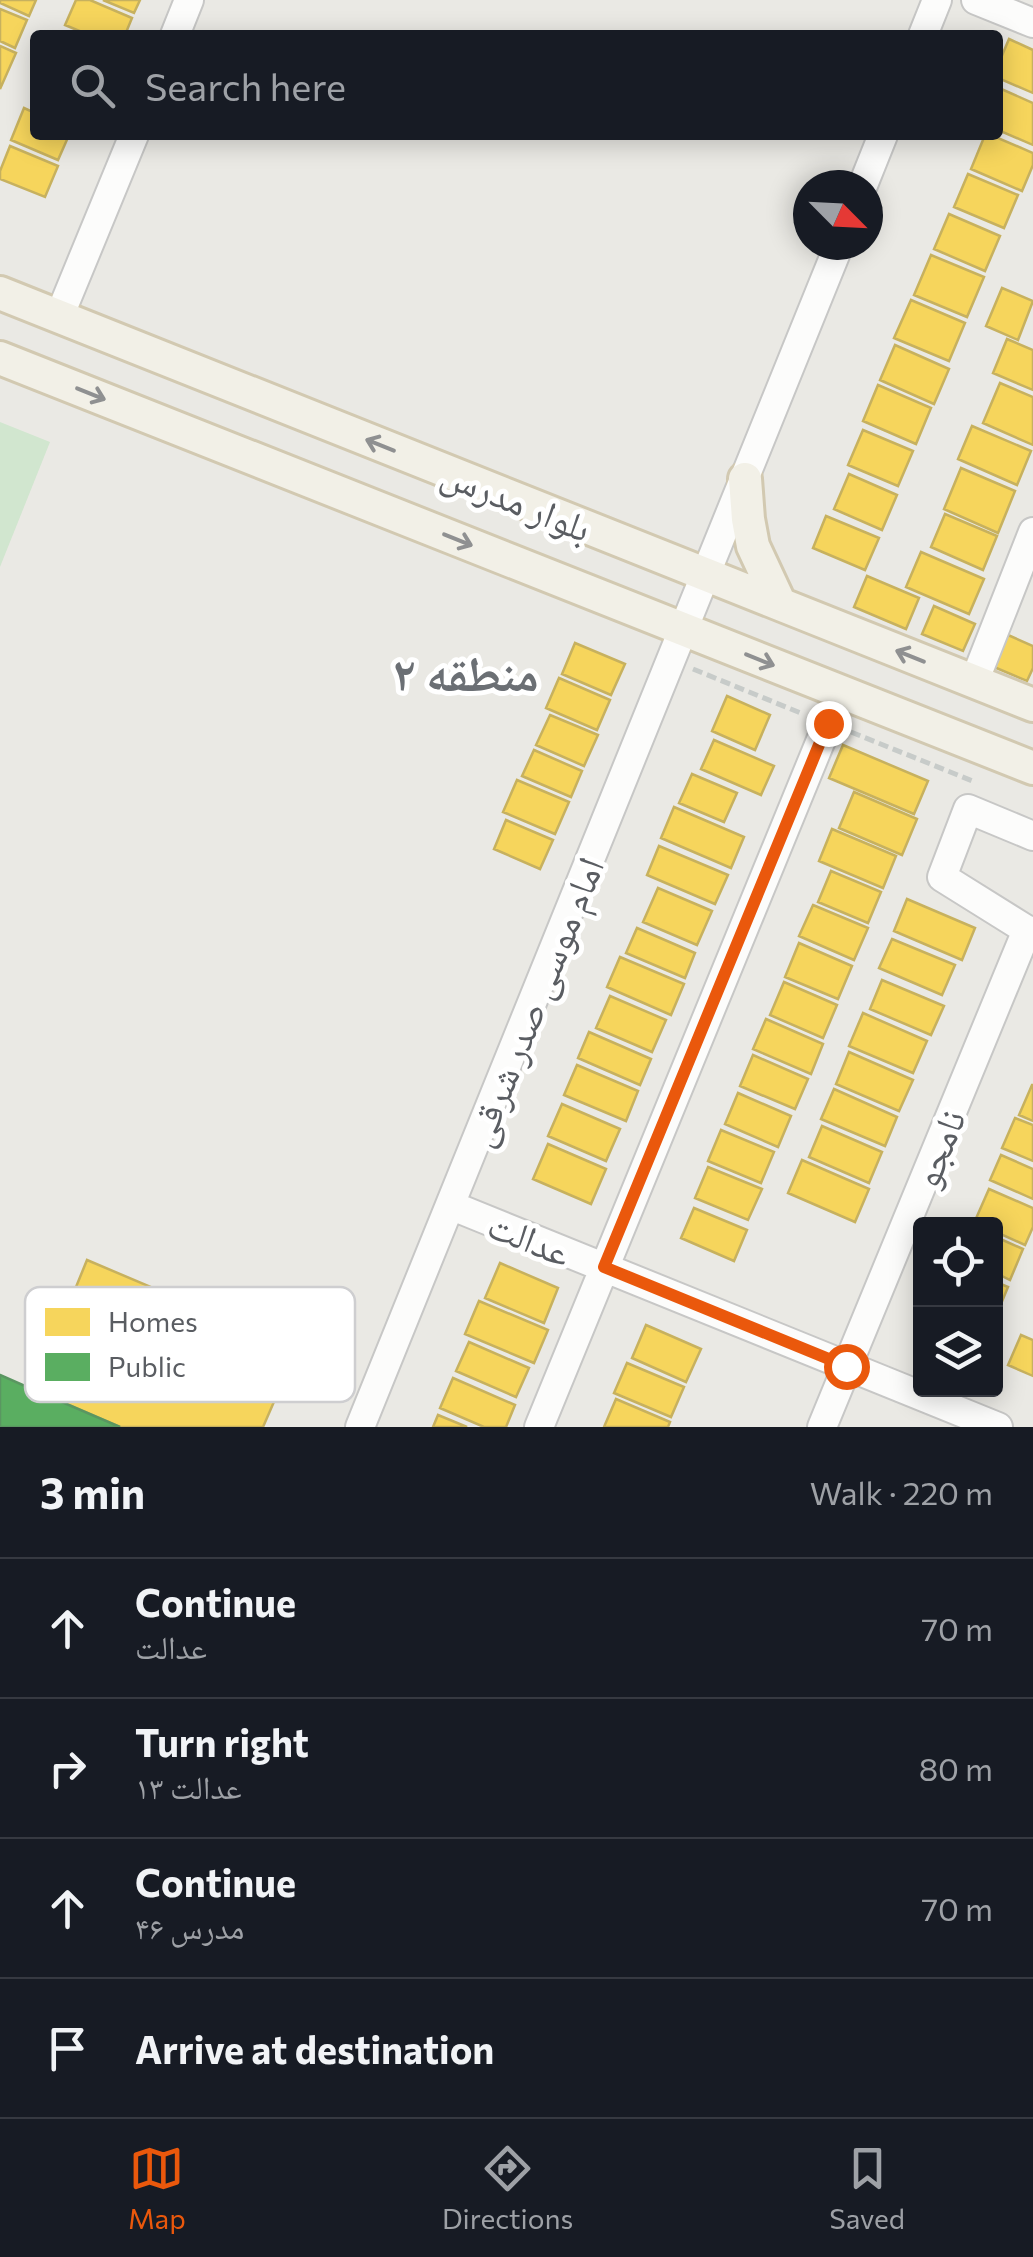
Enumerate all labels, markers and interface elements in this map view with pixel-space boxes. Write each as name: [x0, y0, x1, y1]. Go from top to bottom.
search box: [30, 30, 1003, 140]
icon: search: [65, 58, 120, 113]
text: Search here: [145, 62, 346, 109]
north arrow: [793, 170, 883, 260]
one-way arrow: [75, 386, 105, 404]
one-way arrow: [366, 434, 396, 452]
street label: بلوار مدرس: [435, 448, 599, 552]
one-way arrow: [442, 532, 472, 550]
district label: منطقه ۲: [393, 642, 539, 701]
one-way arrow: [895, 646, 926, 664]
one-way arrow: [744, 652, 774, 670]
route end: [806, 701, 852, 747]
street label: امام موسی صدر شرقی: [454, 850, 616, 1154]
street label: نامجو: [900, 1102, 974, 1194]
street label: عدالت: [482, 1199, 578, 1275]
map controls: [913, 1217, 1003, 1397]
button: locate: [913, 1217, 1003, 1307]
legend: [25, 1287, 355, 1402]
text: Homes: [108, 1304, 198, 1338]
button: layers: [913, 1307, 1003, 1397]
route start: [824, 1344, 870, 1390]
text: Public: [108, 1349, 186, 1383]
text: 3 min: [40, 1466, 145, 1518]
text: Walk · 220 m: [810, 1472, 993, 1512]
text: Continue: [135, 1578, 296, 1625]
icon: ahead: [40, 1601, 95, 1656]
text: 70 m: [921, 1608, 993, 1648]
text: عدالت: [135, 1626, 207, 1666]
text: Turn right: [135, 1718, 309, 1765]
icon: right: [40, 1741, 95, 1796]
text: 80 m: [919, 1748, 993, 1788]
text: عدالت ۱۳: [135, 1766, 242, 1806]
text: Continue: [135, 1858, 296, 1905]
icon: ahead: [40, 1881, 95, 1936]
text: 70 m: [921, 1888, 993, 1928]
text: مدرس ۴۶: [135, 1906, 244, 1946]
icon: arrive: [40, 2021, 95, 2076]
text: Arrive at destination: [135, 2025, 494, 2072]
tab: Map: [128, 2141, 186, 2235]
tab: Directions: [442, 2141, 573, 2235]
tab: Saved: [829, 2141, 905, 2235]

